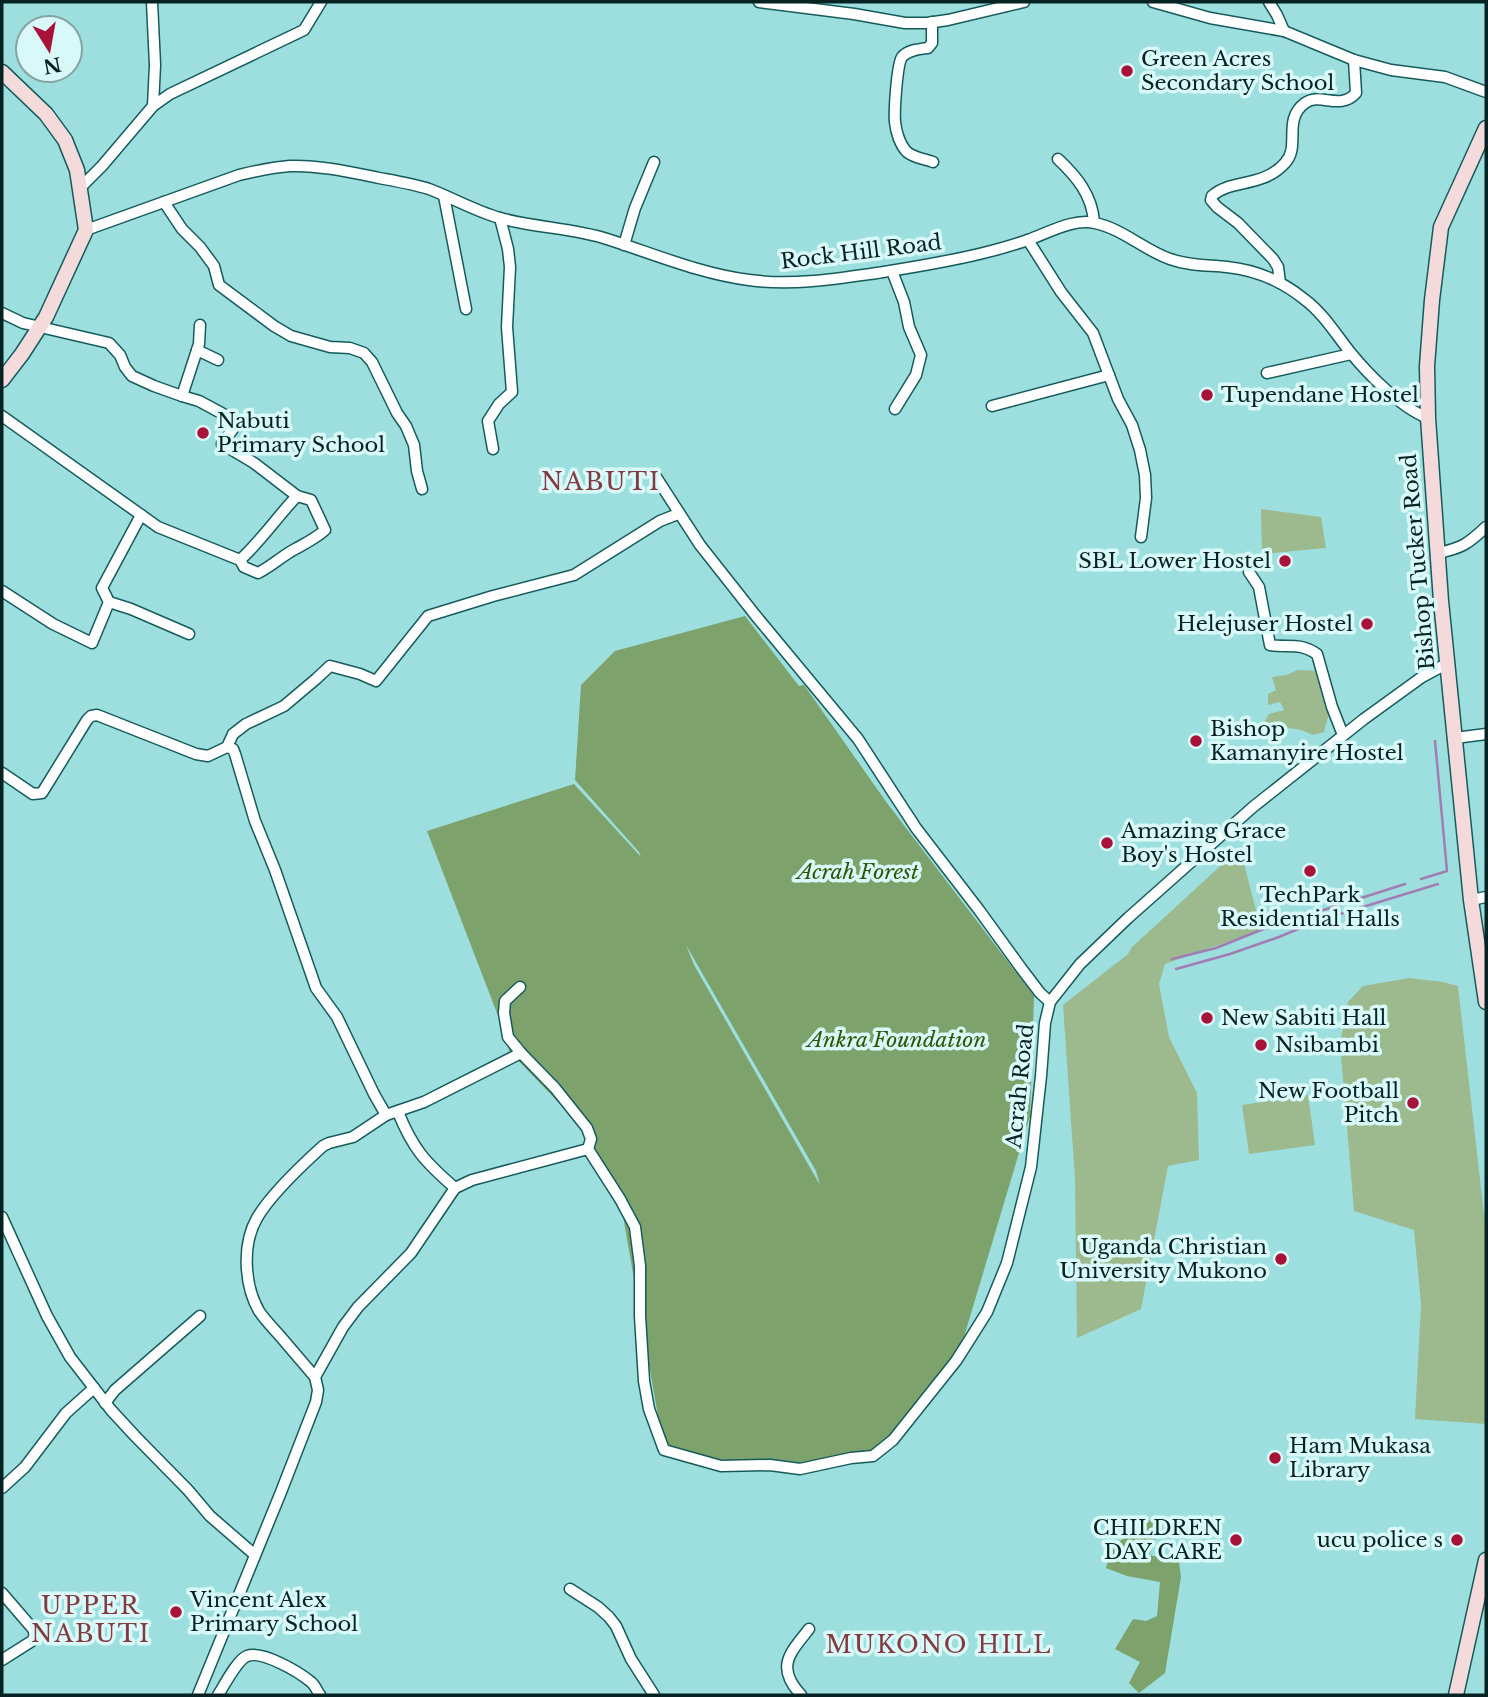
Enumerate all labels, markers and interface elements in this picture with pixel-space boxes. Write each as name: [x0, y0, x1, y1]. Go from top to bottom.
north arrow: [14, 14, 84, 84]
place label: Green Acres Secondary School: [1141, 46, 1334, 96]
text: N: [41, 52, 63, 78]
marker: Green Acres Secondary School: [1119, 63, 1135, 79]
street label: Rock Hill Road: [779, 229, 943, 275]
place label: Tupendane Hostel: [1221, 382, 1419, 408]
marker: Tupendane Hostel: [1199, 387, 1215, 403]
place label: Nabuti Primary School: [217, 408, 385, 458]
marker: Nabuti Primary School: [195, 425, 211, 441]
street label: Bishop Tucker Road: [1396, 453, 1440, 671]
district label: NABUTI: [541, 467, 661, 496]
place label: SBL Lower Hostel: [1078, 548, 1271, 574]
marker: SBL Lower Hostel: [1277, 553, 1293, 569]
place label: Helejuser Hostel: [1177, 611, 1353, 637]
marker: Helejuser Hostel: [1359, 616, 1375, 632]
place label: Bishop Kamanyire Hostel: [1210, 716, 1404, 766]
marker: Bishop Kamanyire Hostel: [1188, 733, 1204, 749]
place label: Amazing Grace Boy's Hostel: [1120, 818, 1286, 868]
marker: Amazing Grace Boy's Hostel: [1099, 835, 1115, 851]
park label: Acrah Forest: [794, 859, 919, 885]
marker: TechPark Residential Halls: [1302, 863, 1318, 879]
place label: TechPark Residential Halls: [1220, 882, 1400, 932]
place label: New Sabiti Hall: [1221, 1005, 1387, 1031]
marker: New Sabiti Hall: [1199, 1010, 1215, 1026]
street label: Acrah Road: [1000, 1022, 1039, 1151]
park label: Ankra Foundation: [804, 1027, 987, 1053]
place label: Nsibambi: [1275, 1032, 1379, 1058]
marker: Nsibambi: [1253, 1037, 1269, 1053]
place label: New Football Pitch: [1258, 1078, 1399, 1128]
marker: New Football Pitch: [1405, 1095, 1421, 1111]
place label: Uganda Christian University Mukono: [1060, 1234, 1267, 1284]
marker: Uganda Christian University Mukono: [1273, 1251, 1289, 1267]
place label: Ham Mukasa Library: [1289, 1433, 1431, 1483]
marker: Ham Mukasa Library: [1267, 1450, 1283, 1466]
place label: CHILDREN DAY CARE: [1093, 1515, 1222, 1565]
place label: ucu police s: [1317, 1527, 1443, 1553]
marker: CHILDREN DAY CARE: [1228, 1532, 1244, 1548]
marker: ucu police s: [1449, 1532, 1465, 1548]
place label: Vincent Alex Primary School: [189, 1587, 358, 1637]
district label: UPPER NABUTI: [31, 1591, 151, 1648]
marker: Vincent Alex Primary School: [168, 1604, 184, 1620]
district label: MUKONO HILL: [826, 1630, 1052, 1659]

